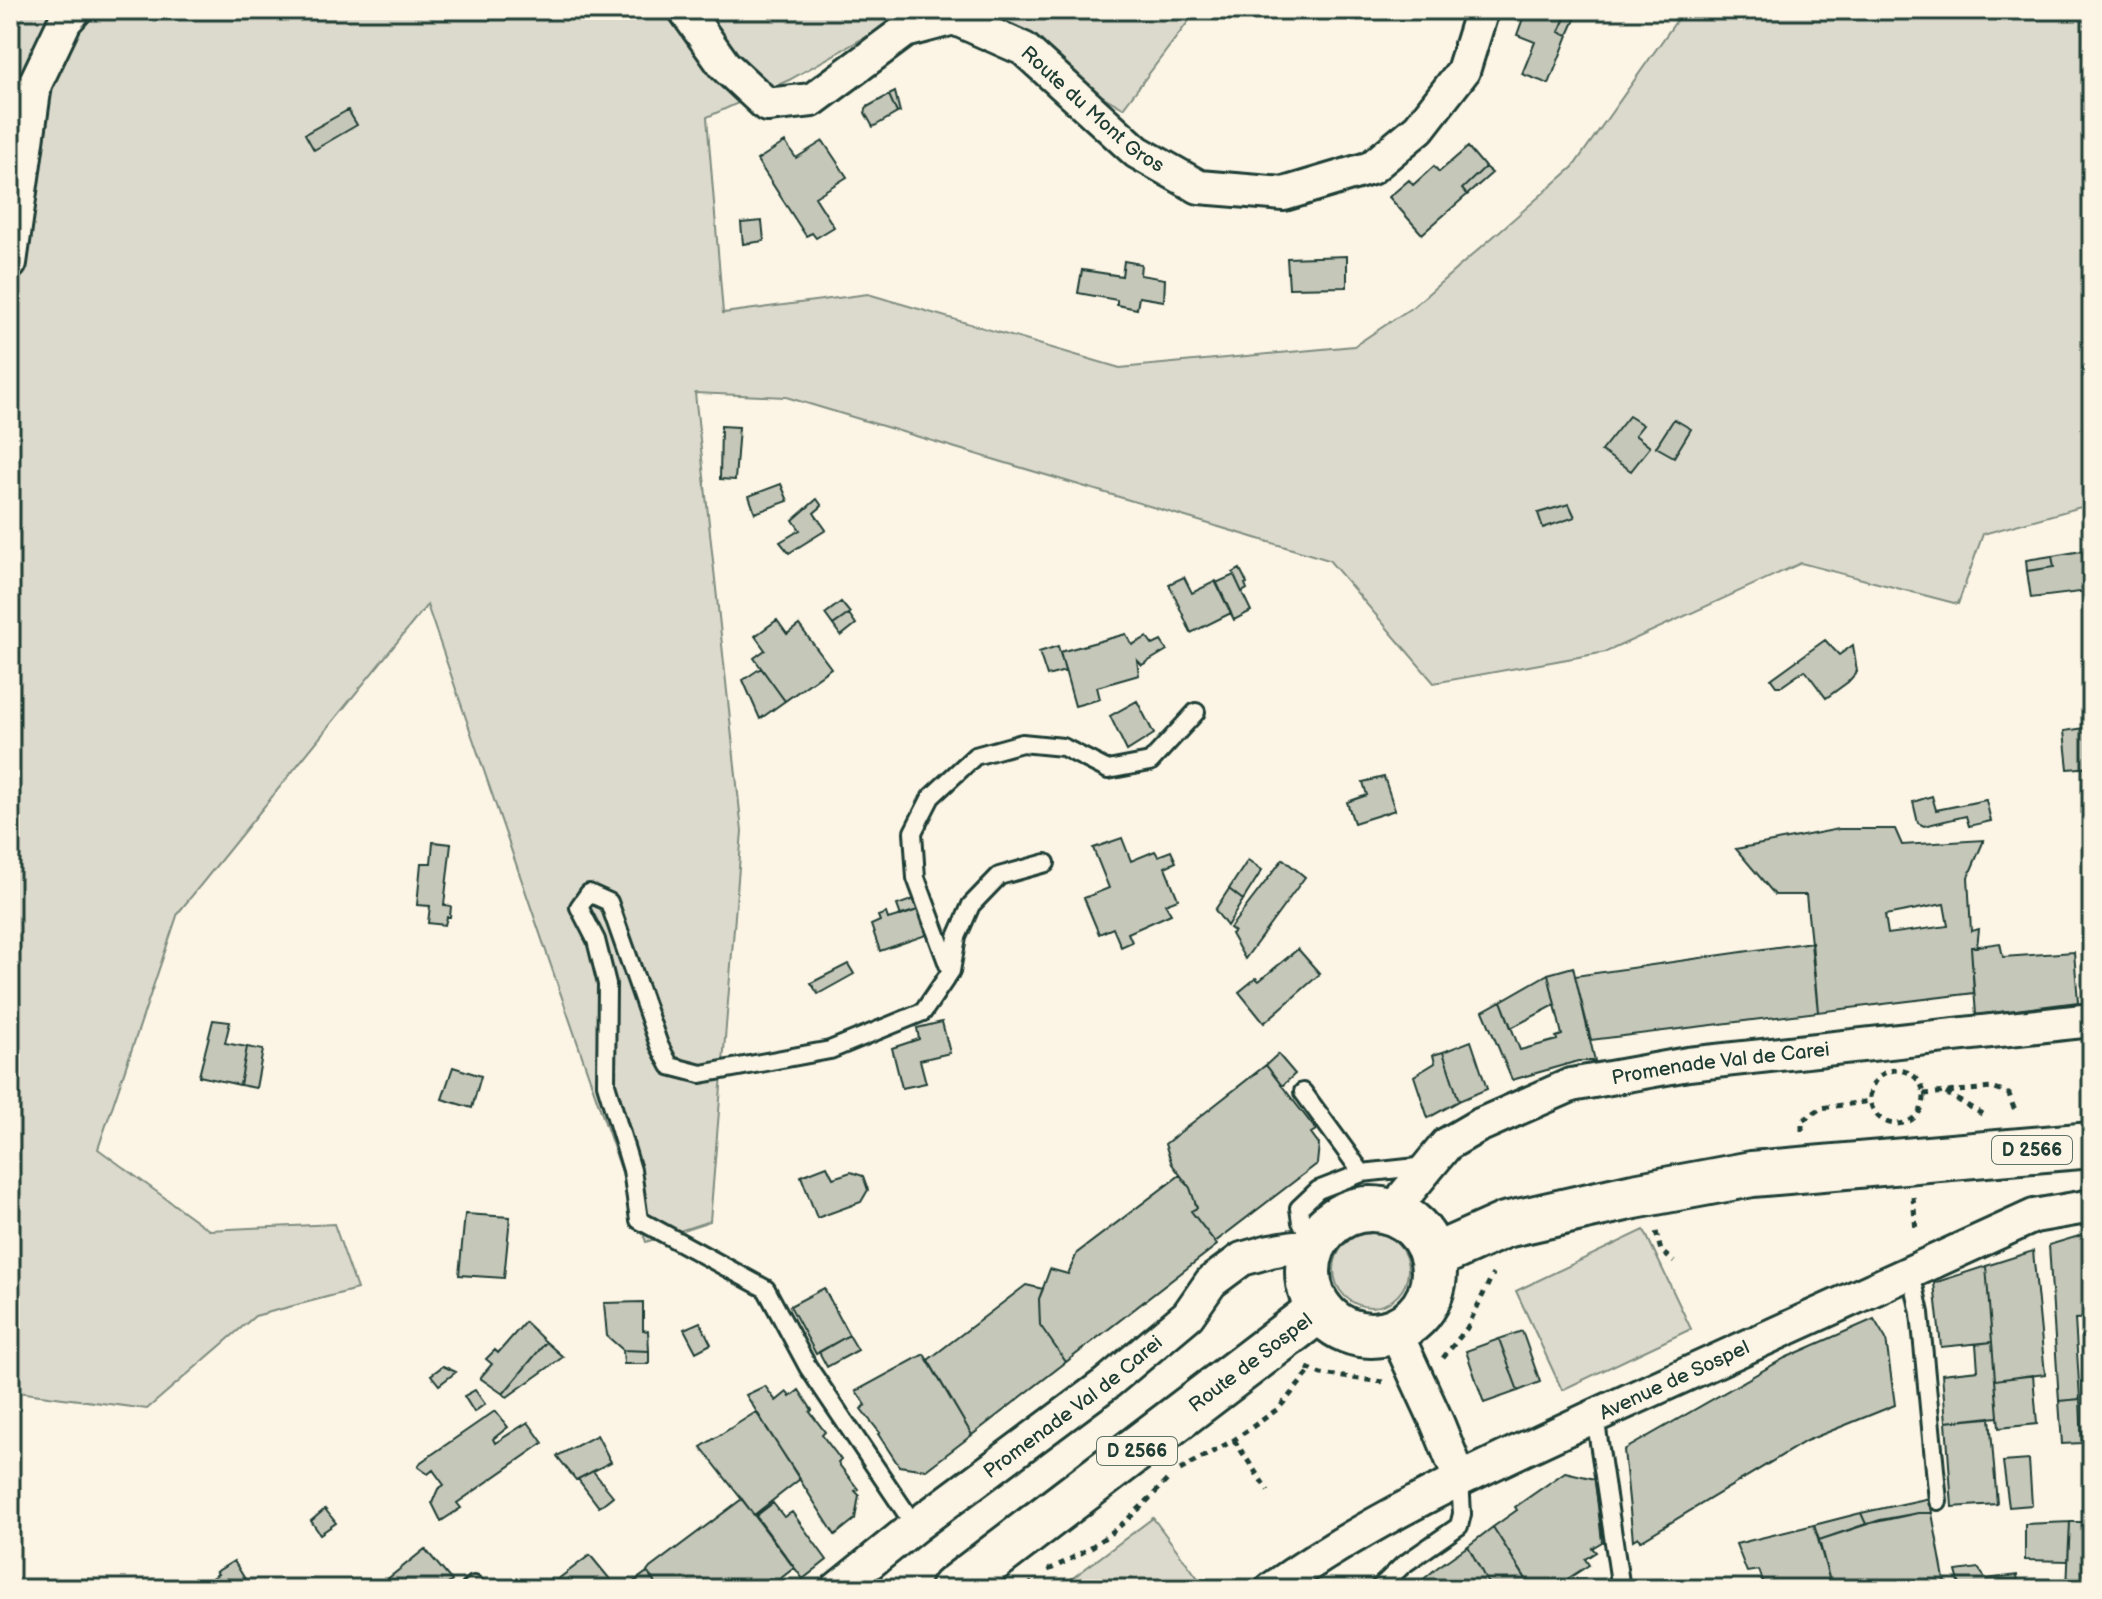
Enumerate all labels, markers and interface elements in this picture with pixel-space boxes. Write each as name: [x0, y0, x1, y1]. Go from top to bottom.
street label: Route du Mont Gros: [1016, 41, 1168, 178]
street label: Promenade Val de Carei: [1610, 1038, 1831, 1090]
road number: D 2566: [1992, 1136, 2072, 1164]
street label: Route de Sospel: [1184, 1308, 1317, 1418]
street label: Promenade Val de Carei: [979, 1331, 1168, 1484]
street label: Avenue de Sospel: [1596, 1336, 1753, 1425]
road number: D 2566: [1097, 1437, 1177, 1465]

